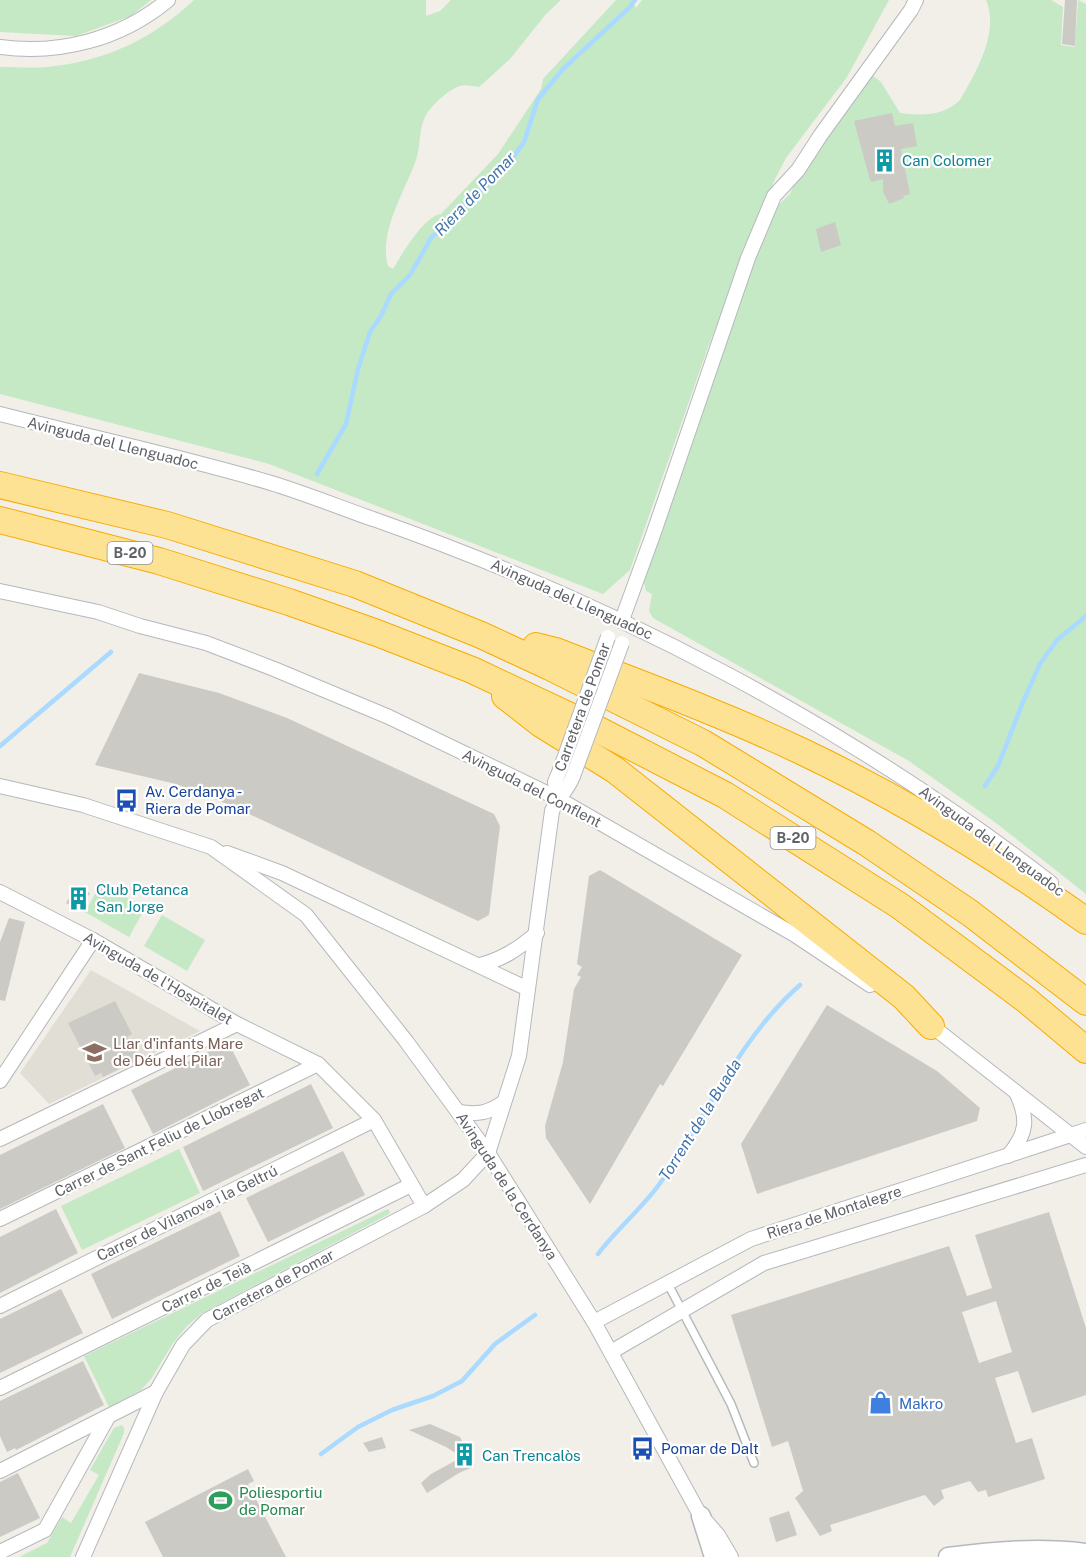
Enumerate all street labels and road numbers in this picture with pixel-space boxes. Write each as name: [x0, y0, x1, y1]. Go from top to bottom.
street label: Avinguda del Llenguadoc: [26, 414, 200, 472]
road number: B-20: [108, 542, 152, 564]
street label: Avinguda del Llenguadoc: [488, 556, 656, 642]
street label: Carretera de Pomar: [551, 640, 613, 774]
street label: Avinguda del Conflent: [460, 746, 605, 831]
street label: Avinguda del Llenguadoc: [916, 783, 1068, 899]
road number: B-20: [770, 827, 816, 849]
street label: Avinguda de l'Hospitalet: [80, 928, 236, 1028]
street label: Carrer de Sant Feliu de Llobregat: [51, 1084, 267, 1200]
street label: Avinguda de la Cerdanya: [453, 1109, 561, 1263]
street label: Carrer de Vilanova i la Geltrú: [94, 1162, 280, 1264]
street label: Riera de Montalegre: [764, 1182, 904, 1242]
street label: Carretera de Pomar: [209, 1246, 337, 1324]
street label: Carrer de Teià: [159, 1258, 253, 1316]

